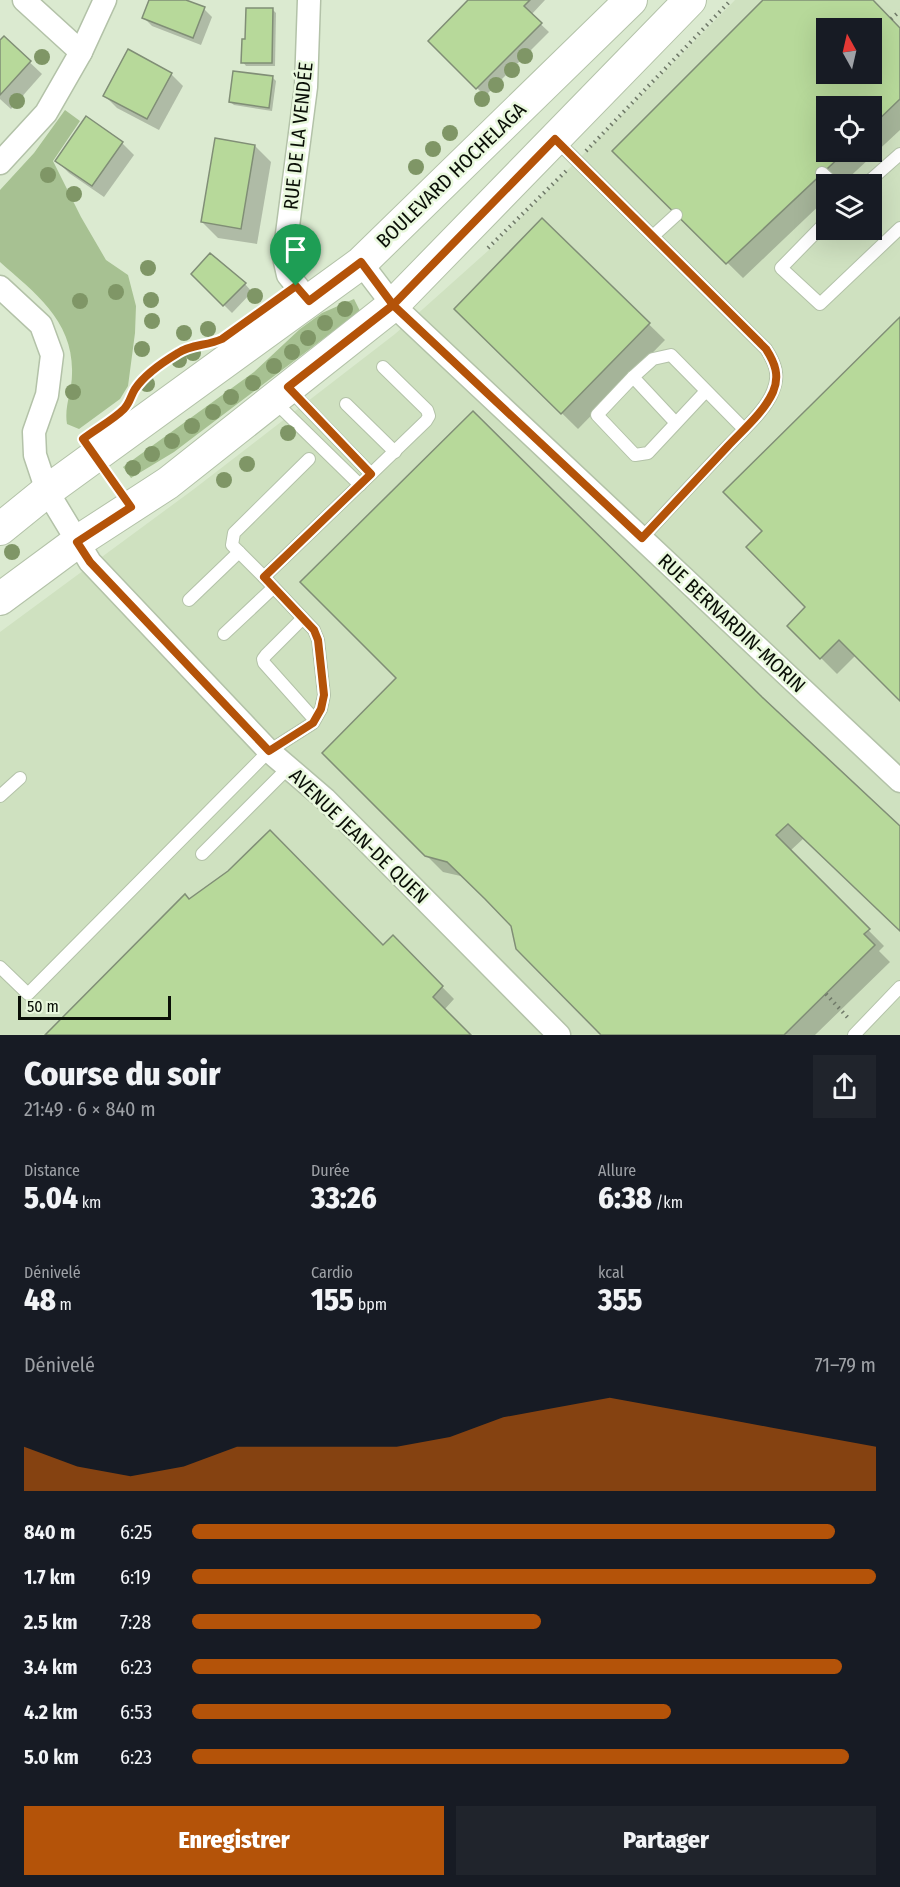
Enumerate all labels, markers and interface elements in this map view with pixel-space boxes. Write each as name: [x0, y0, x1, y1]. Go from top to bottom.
north arrow: [816, 18, 882, 84]
map controls: [816, 18, 882, 240]
street label: RUE DE LA VENDÉE: [278, 61, 318, 211]
button: locate: [816, 96, 882, 162]
street label: BOULEVARD HOCHELAGA: [371, 97, 531, 253]
button: layers: [816, 174, 882, 240]
pin: [270, 224, 321, 286]
icon: arrive: [279, 233, 312, 266]
street label: RUE BERNARDIN-MORIN: [653, 549, 811, 697]
street label: AVENUE JEAN-DE QUEN: [284, 763, 434, 909]
scale bar: [18, 993, 171, 1020]
text: 50 m: [27, 997, 59, 1016]
text: Course du soir: [24, 1054, 220, 1094]
button: share: [813, 1055, 876, 1118]
text: 21:49 · 6 × 840 m: [24, 1097, 156, 1121]
text: Distance: [24, 1161, 80, 1180]
text: Durée: [311, 1161, 350, 1180]
text: Allure: [598, 1161, 636, 1180]
text: 5.04: [24, 1180, 78, 1216]
text: 33:26: [311, 1180, 377, 1216]
text: 6:38: [598, 1180, 652, 1216]
text: km: [78, 1193, 101, 1212]
text: /km: [652, 1193, 683, 1212]
text: Dénivelé: [24, 1263, 81, 1282]
text: Cardio: [311, 1263, 353, 1282]
text: kcal: [598, 1263, 624, 1282]
text: 48: [24, 1282, 56, 1318]
text: 155: [311, 1282, 354, 1318]
text: 355: [598, 1282, 642, 1318]
text: m: [56, 1295, 72, 1314]
text: bpm: [354, 1295, 387, 1314]
text: Dénivelé: [24, 1353, 95, 1377]
text: 71–79 m: [814, 1353, 876, 1377]
text: 840 m: [24, 1520, 75, 1544]
text: 6:25: [120, 1520, 152, 1544]
text: 1.7 km: [24, 1565, 75, 1589]
text: 6:19: [120, 1565, 151, 1589]
text: 2.5 km: [24, 1610, 77, 1634]
text: 7:28: [120, 1610, 151, 1634]
text: 3.4 km: [24, 1655, 77, 1679]
text: 6:23: [120, 1655, 152, 1679]
text: 4.2 km: [24, 1700, 78, 1724]
text: 6:53: [120, 1700, 152, 1724]
text: 5.0 km: [24, 1745, 79, 1769]
text: 6:23: [120, 1745, 152, 1769]
button: Enregistrer: [24, 1806, 444, 1875]
button: Partager: [456, 1806, 876, 1875]

